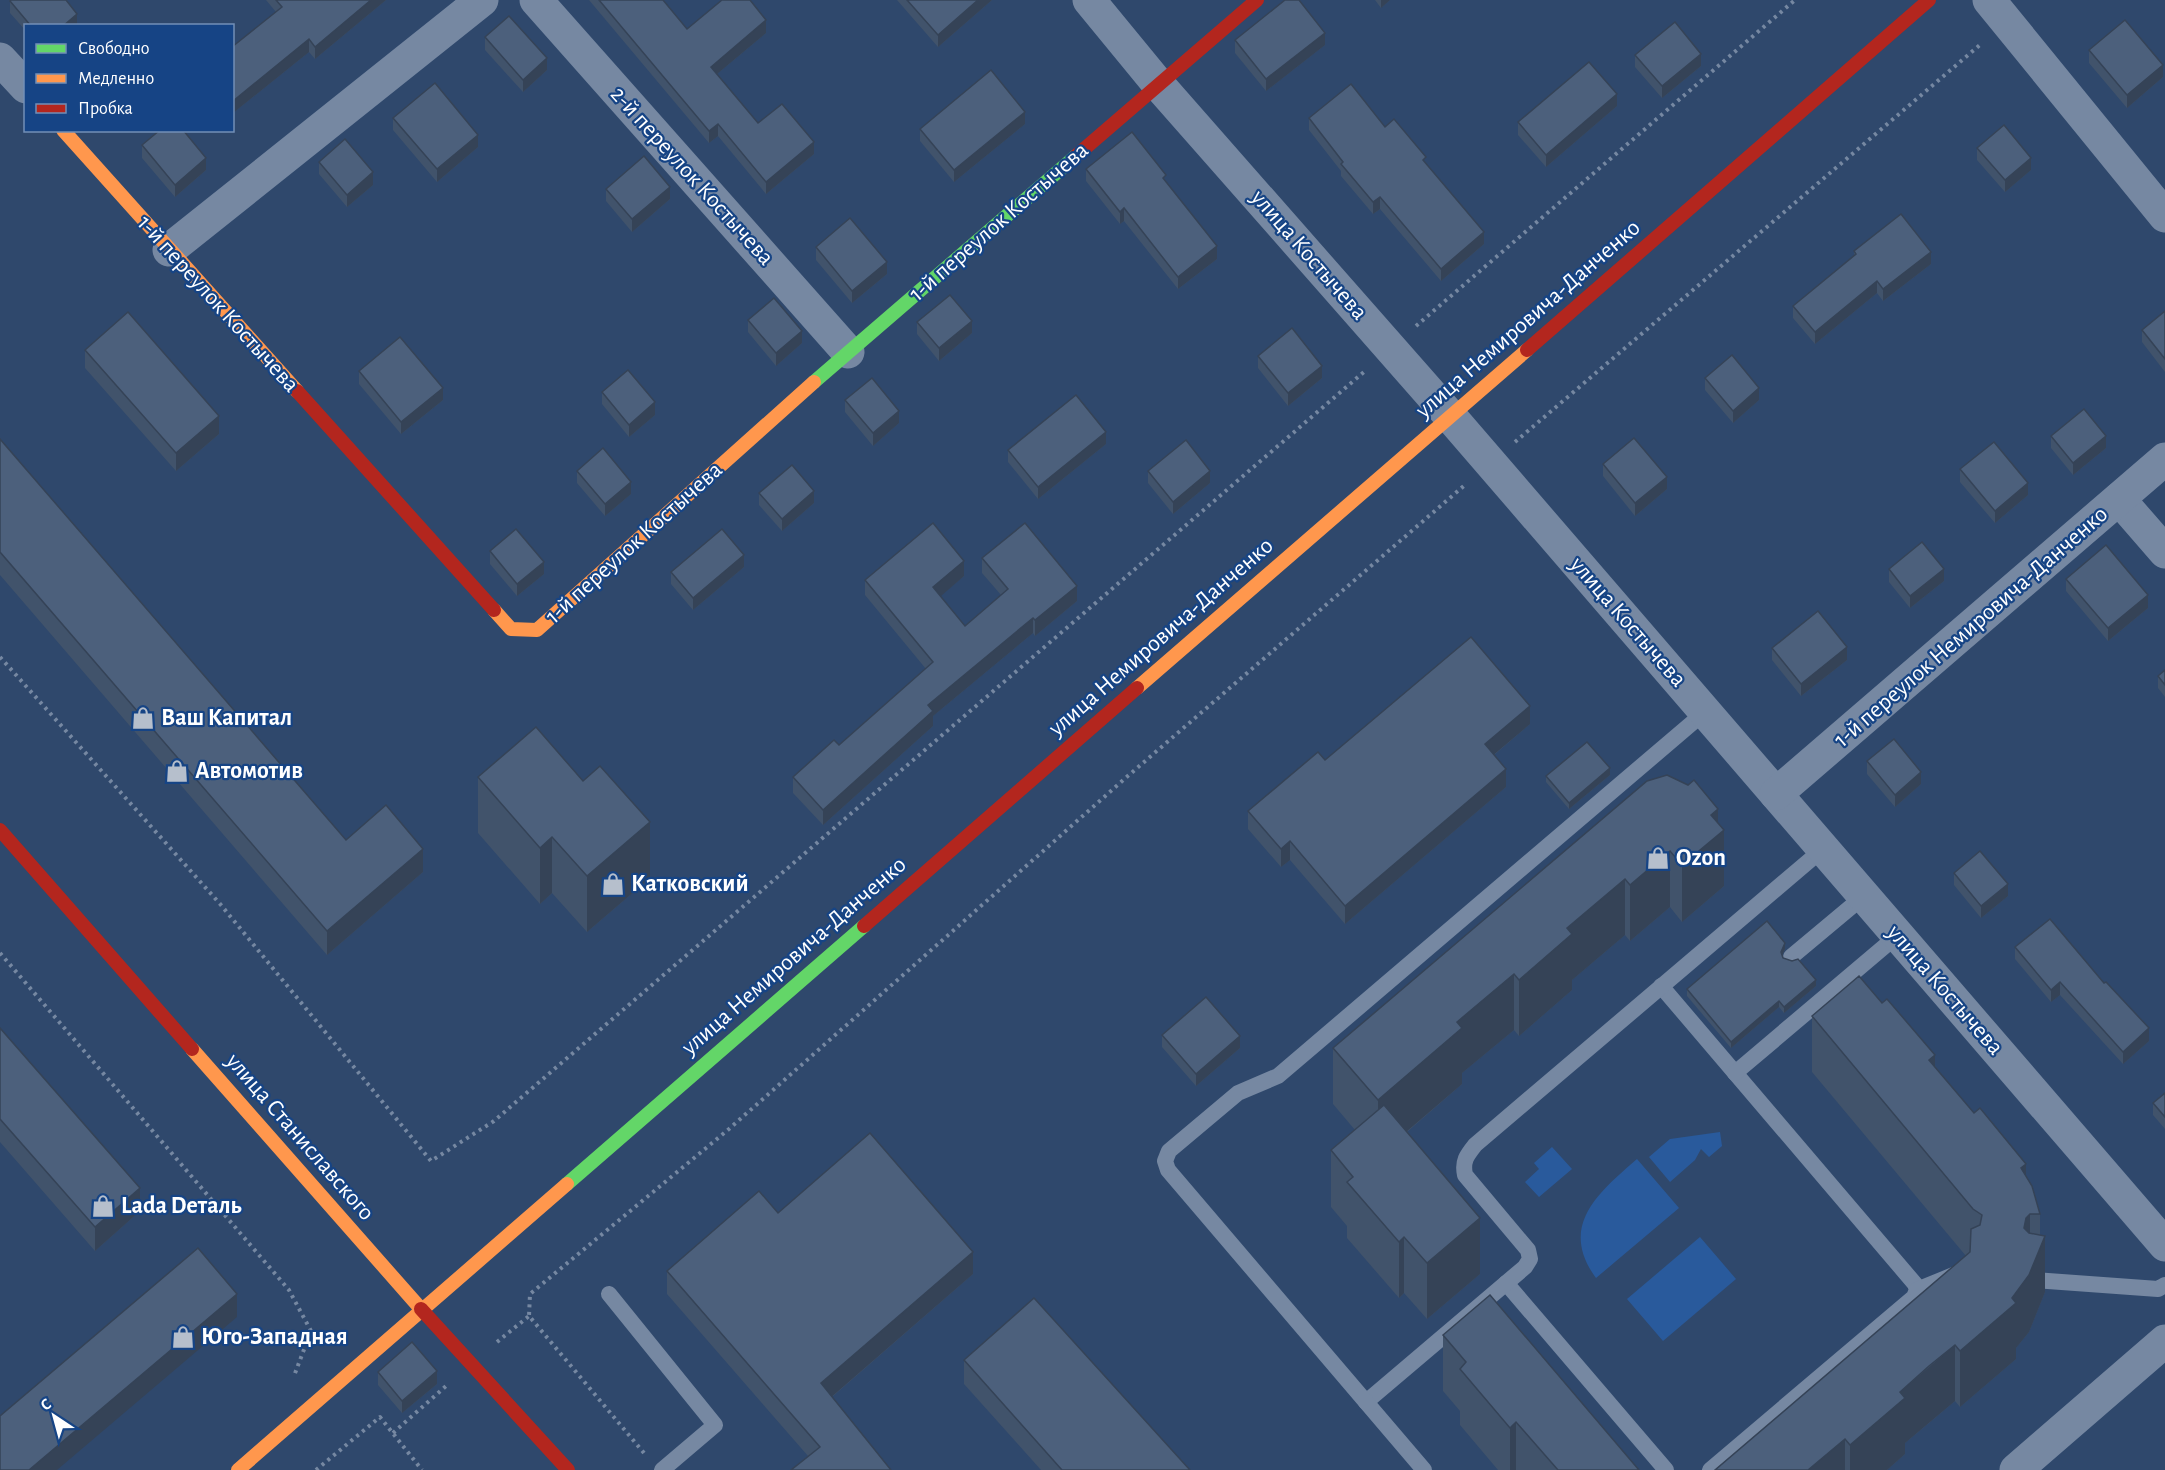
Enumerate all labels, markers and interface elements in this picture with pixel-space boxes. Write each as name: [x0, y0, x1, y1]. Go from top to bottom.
legend: [24, 24, 234, 132]
text: Свободно: [78, 39, 150, 58]
text: Медленно: [78, 70, 154, 88]
street label: 2-й переулок Костычева: [606, 82, 778, 270]
text: Пробка: [78, 99, 133, 118]
street label: 1-й переулок Костычева: [905, 138, 1093, 306]
street label: улица Костычева: [1246, 185, 1372, 325]
street label: 1-й переулок Костычева: [133, 211, 303, 397]
street label: улица Немировича-Данченко: [1410, 215, 1645, 423]
street label: 1-й переулок Костычева: [541, 458, 727, 628]
street label: 1-й переулок Немировича-Данченко: [1830, 502, 2112, 752]
street label: улица Немировича-Данченко: [1043, 533, 1278, 741]
street label: улица Костычева: [1565, 552, 1691, 692]
shop icon: Ваш Капитал: [130, 705, 156, 731]
place label: Ваш Капитал: [161, 706, 292, 730]
shop icon: Автомотив: [164, 758, 190, 784]
place label: Автомотив: [195, 759, 303, 783]
shop icon: Ozon: [1645, 845, 1671, 871]
place label: Ozon: [1676, 846, 1726, 870]
street label: улица Немировича-Данченко: [676, 852, 911, 1060]
shop icon: Катковский: [600, 871, 626, 897]
place label: Катковский: [631, 872, 749, 896]
street label: улица Костычева: [1882, 920, 2008, 1060]
street label: улица Станиславского: [221, 1048, 379, 1225]
shop icon: Lada Dеталь: [90, 1193, 116, 1219]
place label: Lada Dеталь: [121, 1194, 242, 1218]
shop icon: Юго-Западная: [170, 1324, 196, 1350]
place label: Юго-Западная: [201, 1325, 348, 1349]
north arrow: [24, 1386, 84, 1446]
text: С: [37, 1396, 54, 1414]

